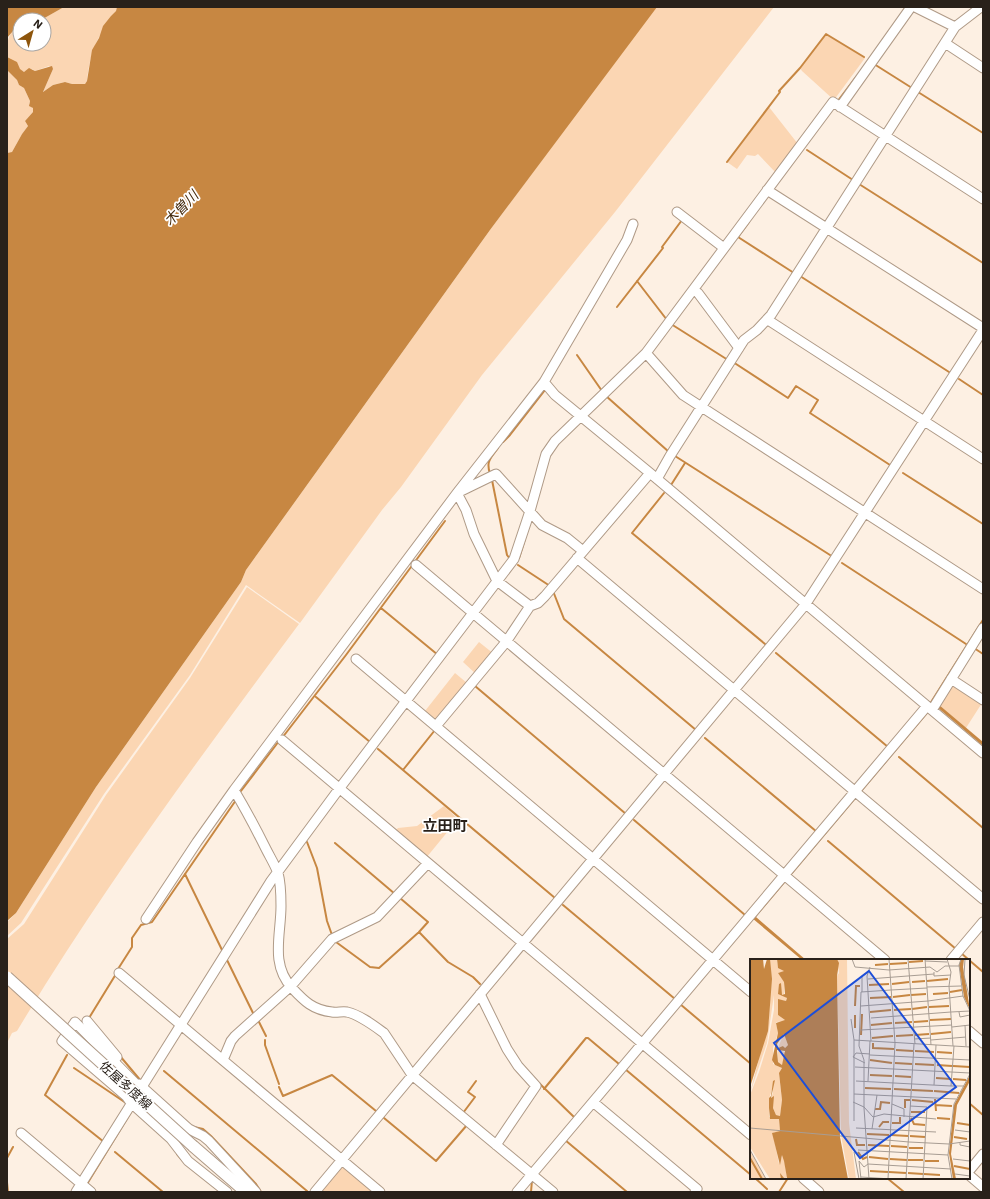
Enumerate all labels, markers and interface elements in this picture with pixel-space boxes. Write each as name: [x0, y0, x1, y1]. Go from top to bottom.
north arrow: [12, 12, 52, 52]
text: N: [31, 16, 45, 32]
water label: 木曽川: [160, 185, 203, 229]
district label: 立田町: [422, 816, 468, 835]
inset map: [750, 959, 970, 1179]
street label: 佐屋多度線: [96, 1057, 156, 1113]

